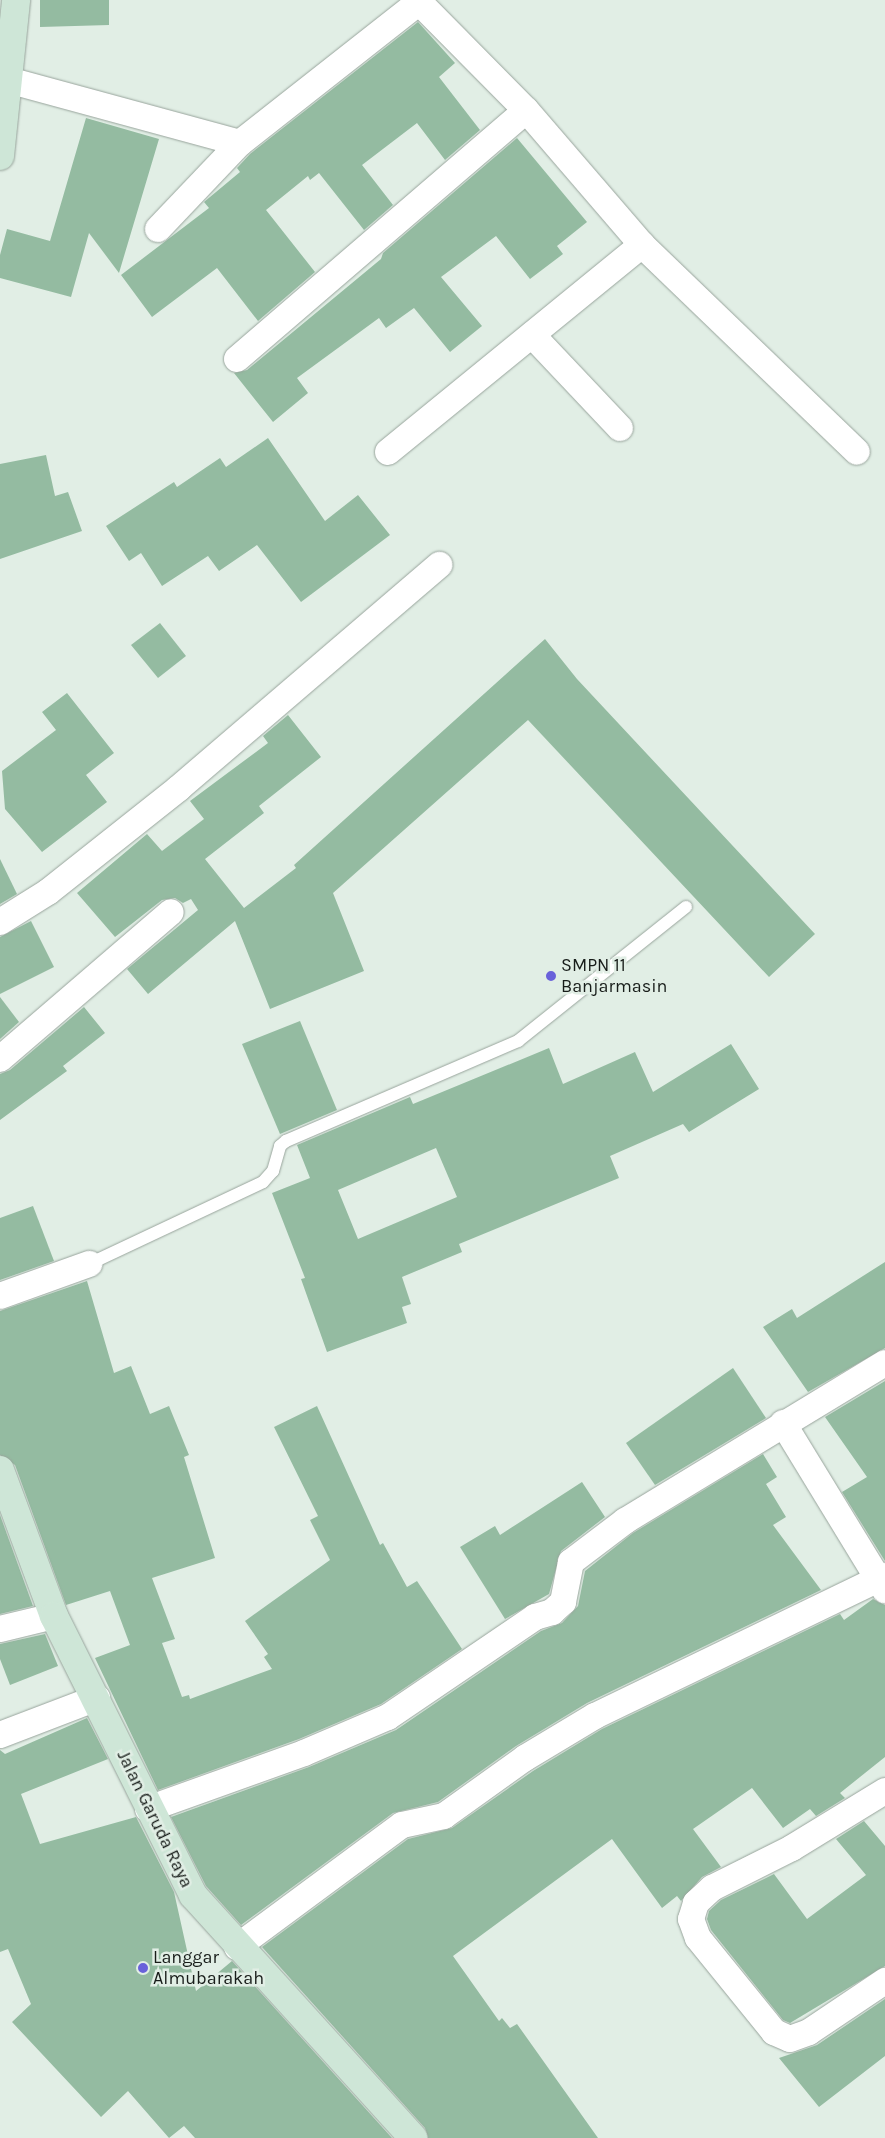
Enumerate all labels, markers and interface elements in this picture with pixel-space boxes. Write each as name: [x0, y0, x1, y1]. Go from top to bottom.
place label: SMPN 11 Banjarmasin: [561, 955, 667, 998]
marker: SMPN 11 Banjarmasin: [545, 970, 557, 982]
street label: Jalan Garuda Raya: [112, 1747, 198, 1891]
place label: Langgar Almubarakah: [153, 1947, 264, 1990]
marker: Langgar Almubarakah: [137, 1962, 149, 1974]

